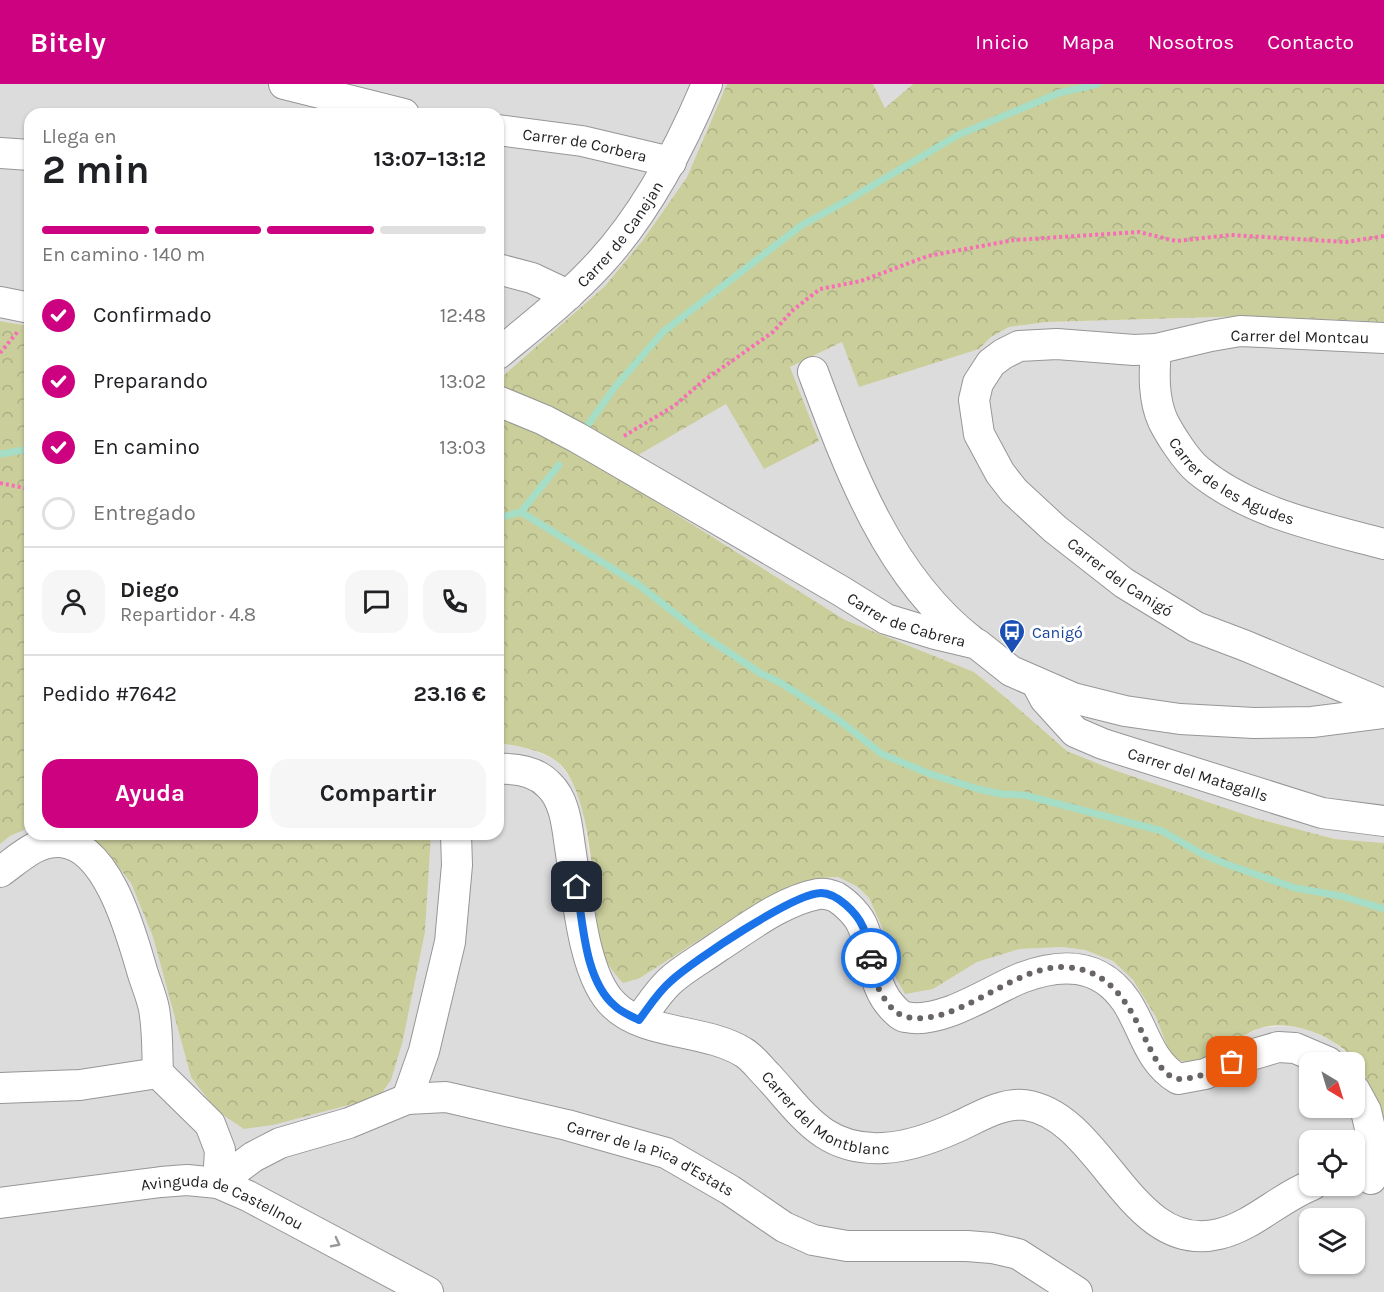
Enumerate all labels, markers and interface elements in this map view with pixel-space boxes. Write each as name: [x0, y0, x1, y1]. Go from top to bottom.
text: Bitely: [30, 26, 106, 59]
text: Inicio: [975, 30, 1029, 54]
text: Mapa: [1062, 30, 1115, 54]
text: Nosotros: [1148, 30, 1234, 54]
text: Contacto: [1267, 30, 1354, 54]
street label: Carrer de Corbera: [521, 124, 649, 166]
text: Llega en: [42, 125, 117, 148]
text: 13:07–13:12: [374, 146, 486, 172]
text: 2 min: [42, 147, 150, 193]
street label: Carrer de Canejan: [573, 178, 667, 291]
text: En camino · 140 m: [42, 243, 205, 266]
icon: check: [42, 299, 75, 332]
text: Confirmado: [93, 302, 212, 328]
text: 12:48: [440, 304, 486, 327]
street label: Carrer del Montcau: [1230, 326, 1369, 347]
icon: check: [42, 365, 75, 398]
text: Preparando: [93, 368, 208, 394]
text: 13:02: [440, 370, 486, 393]
icon: check: [42, 431, 75, 464]
text: En camino: [93, 434, 200, 460]
street label: Carrer de les Agudes: [1165, 434, 1297, 529]
text: 13:03: [439, 436, 486, 459]
text: Entregado: [93, 500, 196, 526]
street label: Carrer del Canigó: [1063, 533, 1176, 621]
button: person: [42, 570, 105, 633]
button: chat: [345, 570, 408, 633]
button: phone: [423, 570, 486, 633]
text: Diego: [120, 577, 179, 603]
street label: Carrer de Cabrera: [844, 588, 968, 651]
text: Repartidor · 4.8: [120, 603, 256, 626]
bus stop icon: Canigó: [997, 617, 1027, 655]
place label: Canigó: [1032, 623, 1083, 642]
text: Pedido #7642: [42, 681, 177, 707]
text: 23.16 €: [414, 681, 486, 707]
street label: Carrer del Matagalls: [1125, 743, 1271, 806]
button: Ayuda: [42, 759, 258, 828]
button: Compartir: [270, 759, 486, 828]
pin: [551, 861, 602, 912]
icon: home: [560, 870, 593, 903]
courier: [841, 928, 901, 988]
icon: car: [855, 942, 888, 975]
pin: [1206, 1036, 1257, 1087]
icon: bag: [1215, 1045, 1248, 1078]
north arrow: [1299, 1052, 1365, 1118]
map controls: [1299, 1052, 1365, 1274]
street label: Carrer del Montblanc: [758, 1067, 890, 1158]
street label: Carrer de la Pica d'Estats: [565, 1116, 737, 1200]
button: locate: [1299, 1130, 1365, 1196]
street label: Avinguda de Castellnou: [140, 1171, 307, 1234]
button: layers: [1299, 1208, 1365, 1274]
one-way arrow: [329, 1236, 340, 1248]

